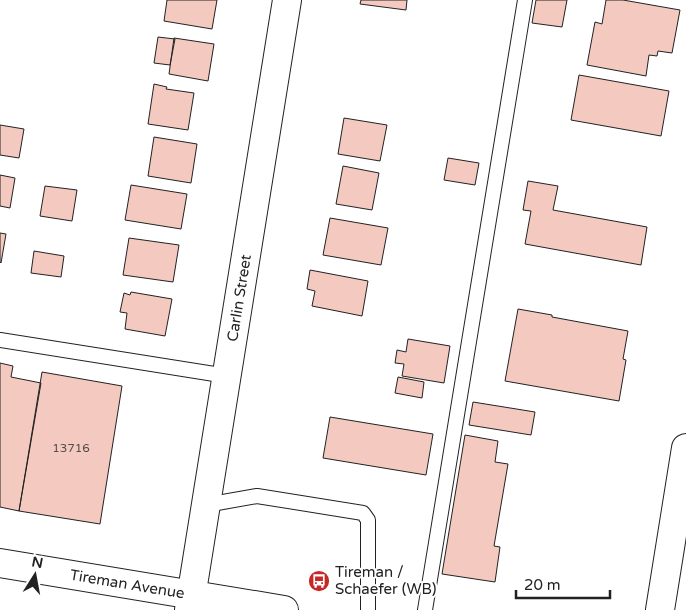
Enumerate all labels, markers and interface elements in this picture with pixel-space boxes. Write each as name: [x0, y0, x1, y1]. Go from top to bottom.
street label: Carlin Street: [223, 253, 255, 343]
house number: 13716: [52, 441, 90, 455]
north arrow: [10, 550, 60, 600]
text: N: [30, 553, 45, 572]
place label: Tireman / Schaefer (WB): [335, 563, 436, 598]
street label: Tireman Avenue: [69, 566, 186, 602]
scale bar: [516, 568, 610, 600]
bus stop icon: Tireman / Schaefer (WB): [307, 569, 331, 593]
text: 20 m: [524, 576, 561, 594]

